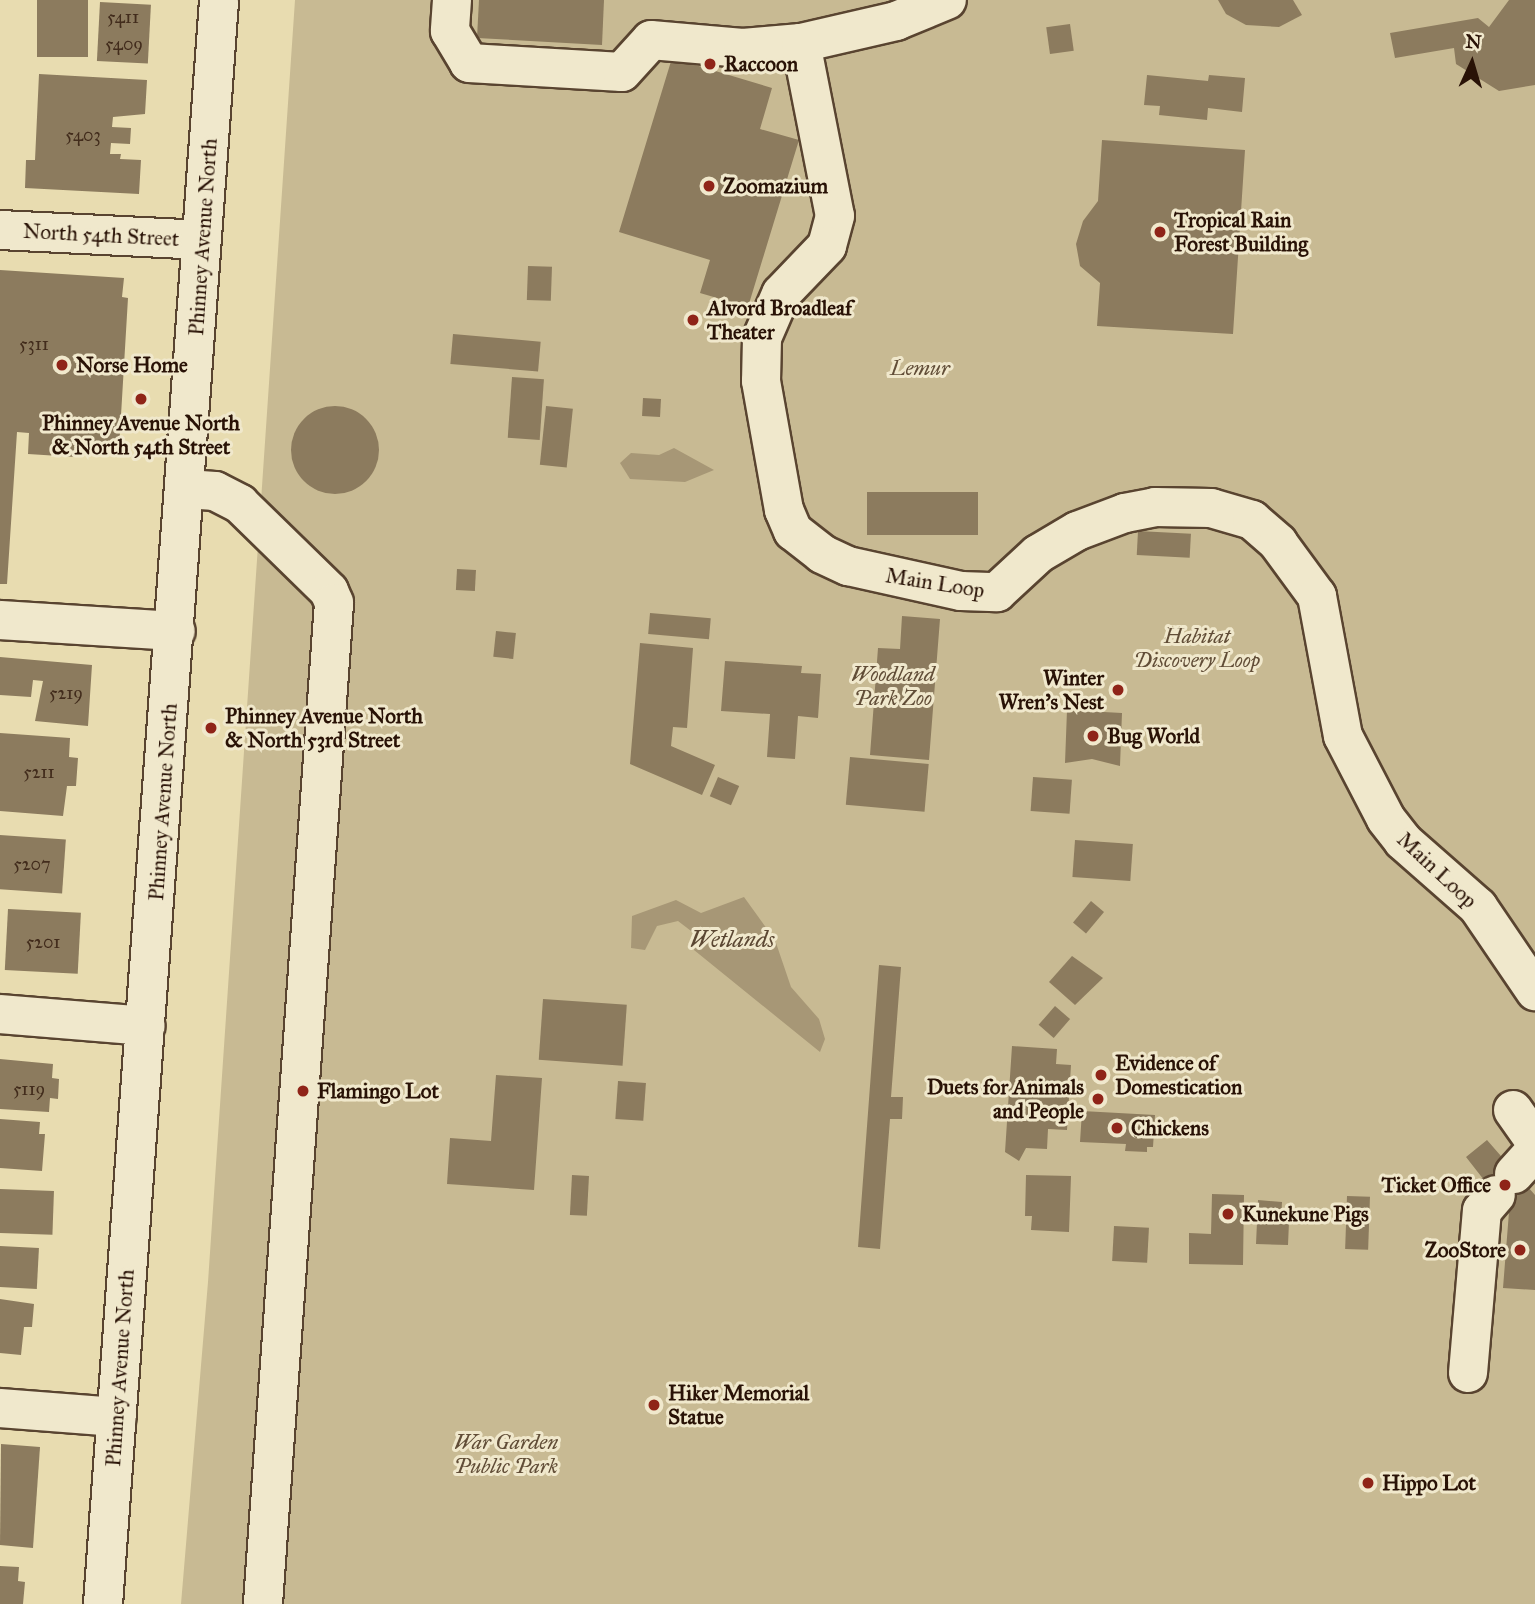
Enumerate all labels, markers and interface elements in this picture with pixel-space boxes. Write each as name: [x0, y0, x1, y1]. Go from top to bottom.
house number: 5411: [107, 6, 139, 28]
north arrow: [1437, 28, 1507, 98]
text: N: [1465, 30, 1482, 54]
house number: 5409: [105, 33, 143, 55]
place label: Raccoon: [724, 51, 798, 77]
marker: Raccoon: [702, 56, 718, 72]
house number: 5403: [65, 124, 101, 146]
street label: Phinney Avenue North: [184, 137, 222, 337]
place label: Zoomazium: [723, 173, 828, 199]
marker: Zoomazium: [701, 178, 717, 194]
place label: Tropical Rain Forest Building: [1174, 207, 1308, 257]
street label: North 54th Street: [22, 218, 180, 252]
marker: Tropical Rain Forest Building: [1152, 224, 1168, 240]
place label: Alvord Broadleaf Theater: [707, 295, 852, 345]
marker: Alvord Broadleaf Theater: [685, 312, 701, 328]
house number: 5311: [19, 333, 49, 355]
place label: Norse Home: [76, 352, 188, 378]
park label: Lemur: [890, 355, 950, 381]
marker: Norse Home: [54, 357, 70, 373]
marker: Phinney Avenue North & North 54th Street: [133, 391, 149, 407]
place label: Phinney Avenue North & North 54th Street: [42, 410, 240, 460]
street label: Main Loop: [884, 563, 986, 603]
park label: Habitat Discovery Loop: [1134, 623, 1260, 673]
park label: Woodland Park Zoo: [851, 661, 935, 711]
place label: Winter Wren's Nest: [999, 665, 1104, 715]
house number: 5219: [49, 682, 83, 704]
marker: Winter Wren's Nest: [1110, 682, 1126, 698]
street label: Phinney Avenue North: [144, 702, 182, 902]
place label: Phinney Avenue North & North 53rd Street: [225, 703, 423, 753]
marker: Phinney Avenue North & North 53rd Street: [203, 720, 219, 736]
place label: Bug World: [1107, 723, 1200, 749]
marker: Bug World: [1085, 728, 1101, 744]
house number: 5211: [23, 761, 55, 783]
street label: Main Loop: [1392, 827, 1482, 913]
house number: 5207: [13, 853, 51, 875]
water label: Wetlands: [690, 925, 774, 953]
house number: 5201: [26, 931, 60, 953]
place label: Evidence of Domestication: [1115, 1050, 1242, 1100]
marker: Evidence of Domestication: [1093, 1067, 1109, 1083]
place label: Duets for Animals and People: [927, 1074, 1084, 1124]
house number: 5119: [13, 1078, 45, 1100]
place label: Flamingo Lot: [317, 1078, 439, 1104]
marker: Flamingo Lot: [295, 1083, 311, 1099]
marker: Duets for Animals and People: [1090, 1091, 1106, 1107]
place label: Chickens: [1131, 1115, 1209, 1141]
marker: Chickens: [1109, 1120, 1125, 1136]
place label: Ticket Office: [1382, 1172, 1491, 1198]
marker: Ticket Office: [1497, 1177, 1513, 1193]
place label: Kunekune Pigs: [1242, 1201, 1369, 1227]
marker: Kunekune Pigs: [1220, 1206, 1236, 1222]
place label: ZooStore: [1425, 1237, 1506, 1263]
marker: ZooStore: [1512, 1242, 1528, 1258]
street label: Phinney Avenue North: [101, 1268, 139, 1468]
place label: Hiker Memorial Statue: [668, 1380, 809, 1430]
marker: Hiker Memorial Statue: [646, 1397, 662, 1413]
park label: War Garden Public Park: [454, 1429, 558, 1479]
place label: Hippo Lot: [1382, 1470, 1476, 1496]
marker: Hippo Lot: [1360, 1475, 1376, 1491]

